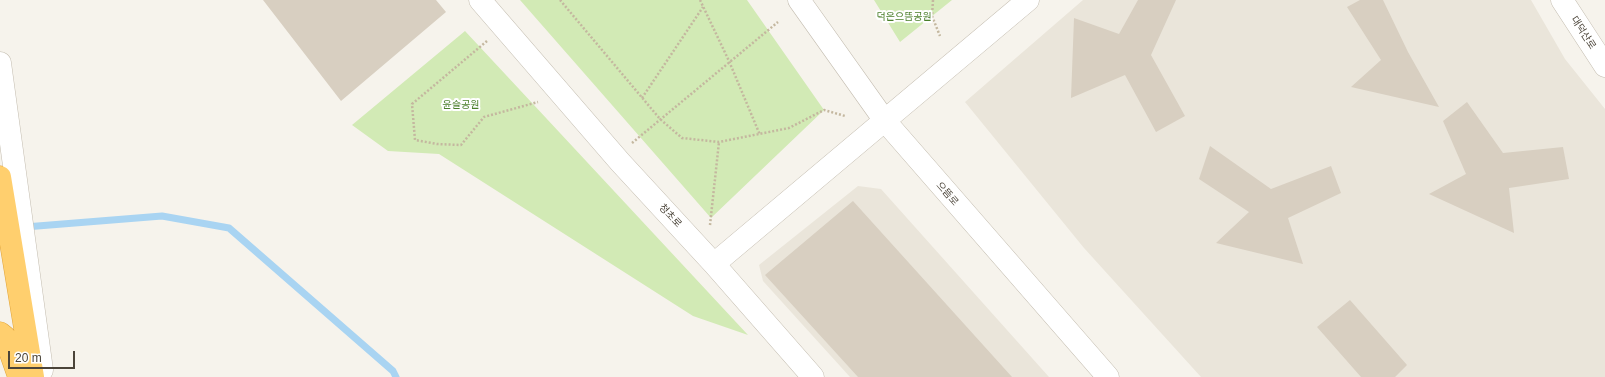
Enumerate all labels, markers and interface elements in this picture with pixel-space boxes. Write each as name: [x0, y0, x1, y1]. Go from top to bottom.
park label: 덕은으뜸공원: [876, 11, 932, 23]
street label: 대덕산로: [1568, 14, 1598, 52]
park label: 윤슬공원: [443, 99, 479, 111]
street label: 으뜸로: [933, 180, 961, 208]
street label: 청초로: [656, 202, 684, 230]
scale bar: [10, 343, 77, 369]
text: 20 m: [15, 351, 42, 365]

